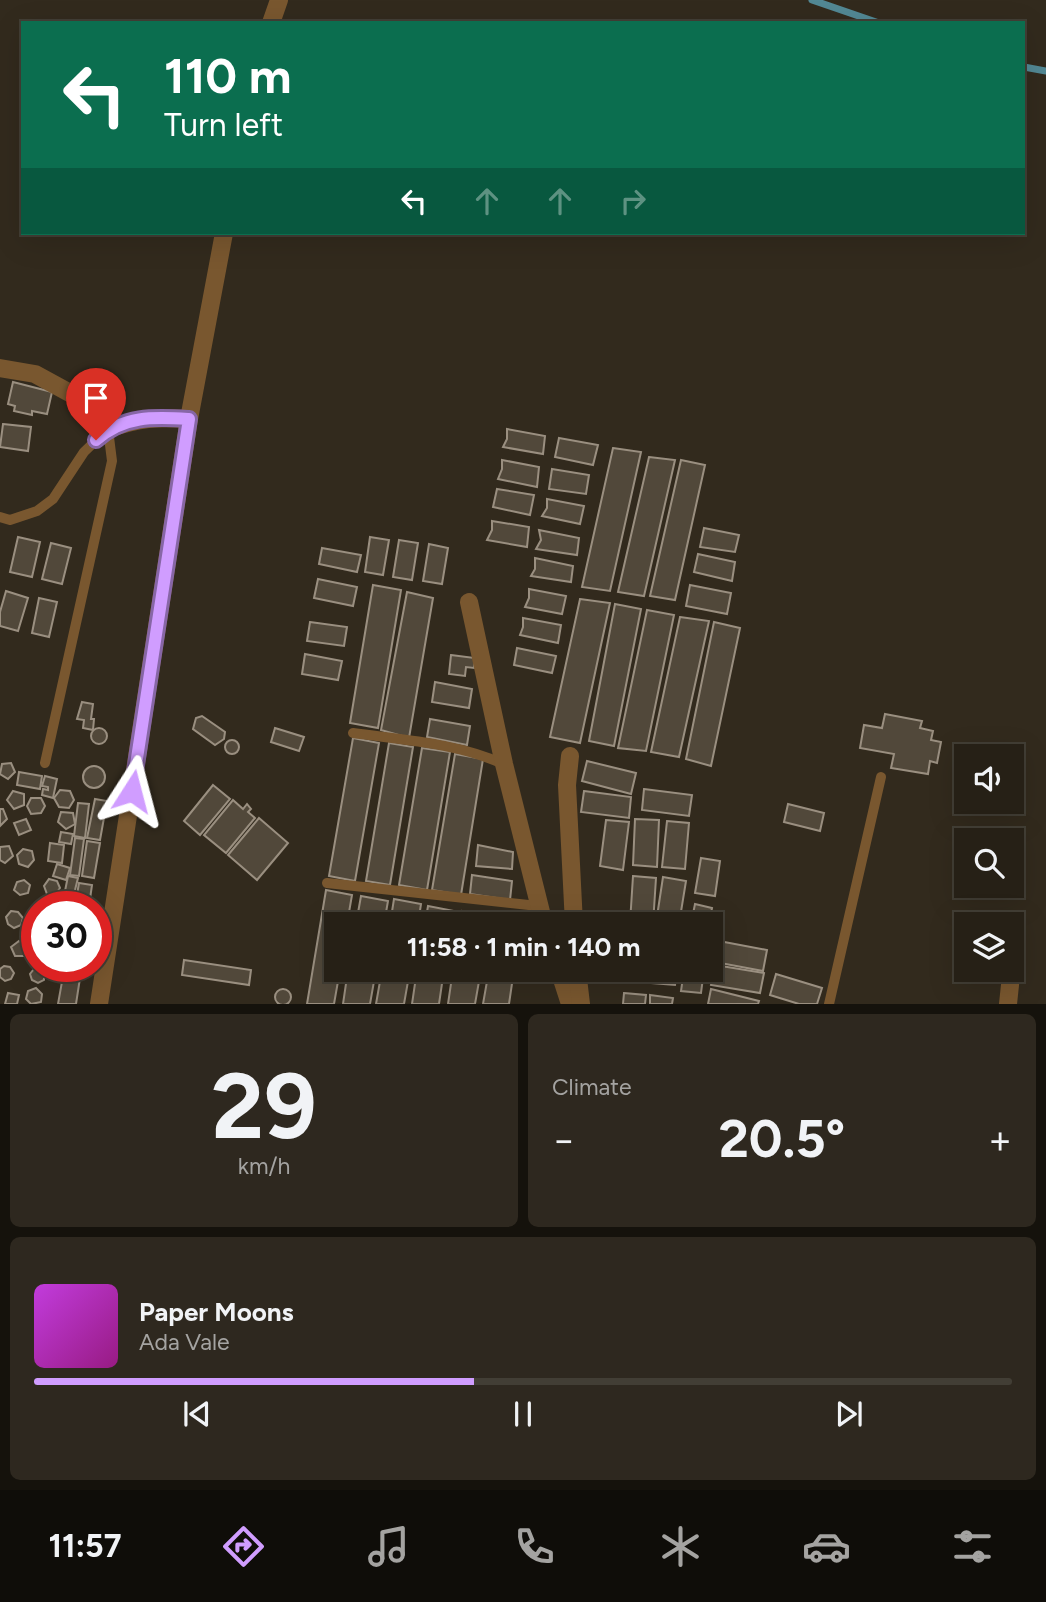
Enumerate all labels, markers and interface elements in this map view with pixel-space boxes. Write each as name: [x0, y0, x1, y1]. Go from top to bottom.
text: 110 m: [164, 46, 292, 105]
icon: left: [49, 49, 140, 140]
text: Turn left: [164, 106, 283, 144]
icon: left: [395, 182, 433, 220]
icon: ahead: [468, 182, 506, 220]
icon: ahead: [541, 182, 579, 220]
icon: right: [614, 182, 652, 220]
pin: [66, 368, 126, 440]
icon: arrive: [77, 379, 115, 417]
map controls: [954, 744, 1024, 982]
button: sound: [954, 744, 1024, 814]
position arrow: [95, 754, 169, 828]
button: search: [954, 828, 1024, 898]
speed limit sign: 30: [21, 891, 112, 982]
button: layers: [954, 912, 1024, 982]
text: 11:58 · 1 min · 140 m: [407, 931, 640, 963]
text: 29: [211, 1052, 317, 1161]
text: Climate: [552, 1073, 631, 1101]
text: 20.5°: [719, 1108, 845, 1170]
text: −: [552, 1117, 576, 1163]
text: +: [988, 1117, 1012, 1163]
text: km/h: [238, 1152, 290, 1180]
text: Paper Moons: [139, 1296, 294, 1328]
text: Ada Vale: [139, 1328, 230, 1356]
icon: previous: [178, 1395, 216, 1433]
icon: pause: [504, 1395, 542, 1433]
icon: next: [830, 1395, 868, 1433]
icon: directions: [219, 1522, 268, 1571]
icon: music: [364, 1522, 413, 1571]
icon: phone: [510, 1522, 559, 1571]
icon: climate: [656, 1522, 705, 1571]
icon: car: [802, 1522, 851, 1571]
icon: filters: [948, 1522, 997, 1571]
text: 11:57: [48, 1527, 122, 1565]

